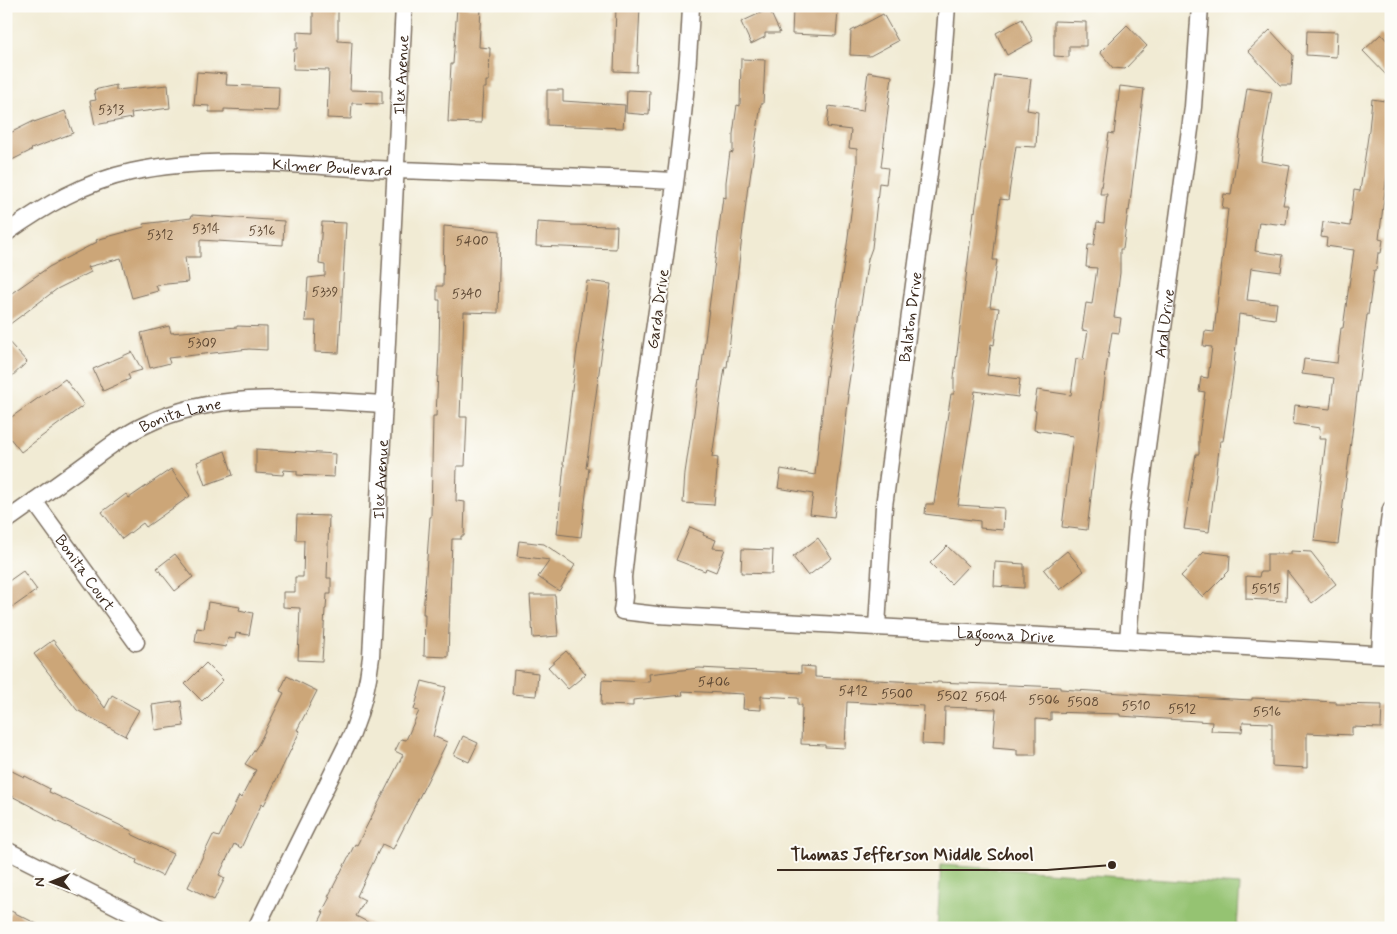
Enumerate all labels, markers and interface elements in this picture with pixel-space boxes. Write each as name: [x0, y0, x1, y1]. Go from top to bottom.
street label: Ilex Avenue: [390, 34, 415, 115]
house number: 5313: [98, 101, 124, 119]
street label: Kilmer Boulevard: [272, 154, 393, 182]
house number: 5314: [192, 220, 220, 238]
house number: 5316: [249, 222, 275, 240]
house number: 5312: [147, 226, 173, 244]
house number: 5400: [455, 232, 489, 250]
street label: Garda Drive: [642, 268, 675, 351]
street label: Balaton Drive: [895, 270, 928, 364]
house number: 5339: [312, 283, 339, 301]
house number: 5340: [452, 285, 482, 303]
street label: Aral Drive: [1150, 288, 1180, 359]
house number: 5309: [187, 334, 217, 352]
street label: Bonita Lane: [136, 394, 223, 438]
street label: Ilex Avenue: [369, 439, 394, 520]
street label: Bonita Court: [50, 531, 119, 616]
house number: 5515: [1251, 580, 1281, 598]
street label: Lagoona Drive: [956, 622, 1056, 649]
house number: 5406: [698, 673, 730, 691]
house number: 5412: [838, 682, 868, 700]
house number: 5500: [881, 685, 913, 703]
house number: 5502: [936, 687, 968, 705]
house number: 5504: [975, 688, 1007, 706]
house number: 5506: [1028, 691, 1060, 709]
house number: 5508: [1067, 693, 1099, 711]
house number: 5510: [1121, 697, 1151, 715]
house number: 5512: [1168, 700, 1196, 718]
house number: 5516: [1253, 703, 1281, 721]
callout: Thomas Jefferson Middle School: [777, 837, 1047, 870]
text: Thomas Jefferson Middle School: [790, 843, 1034, 867]
north arrow: [28, 856, 78, 906]
text: N: [31, 877, 49, 887]

